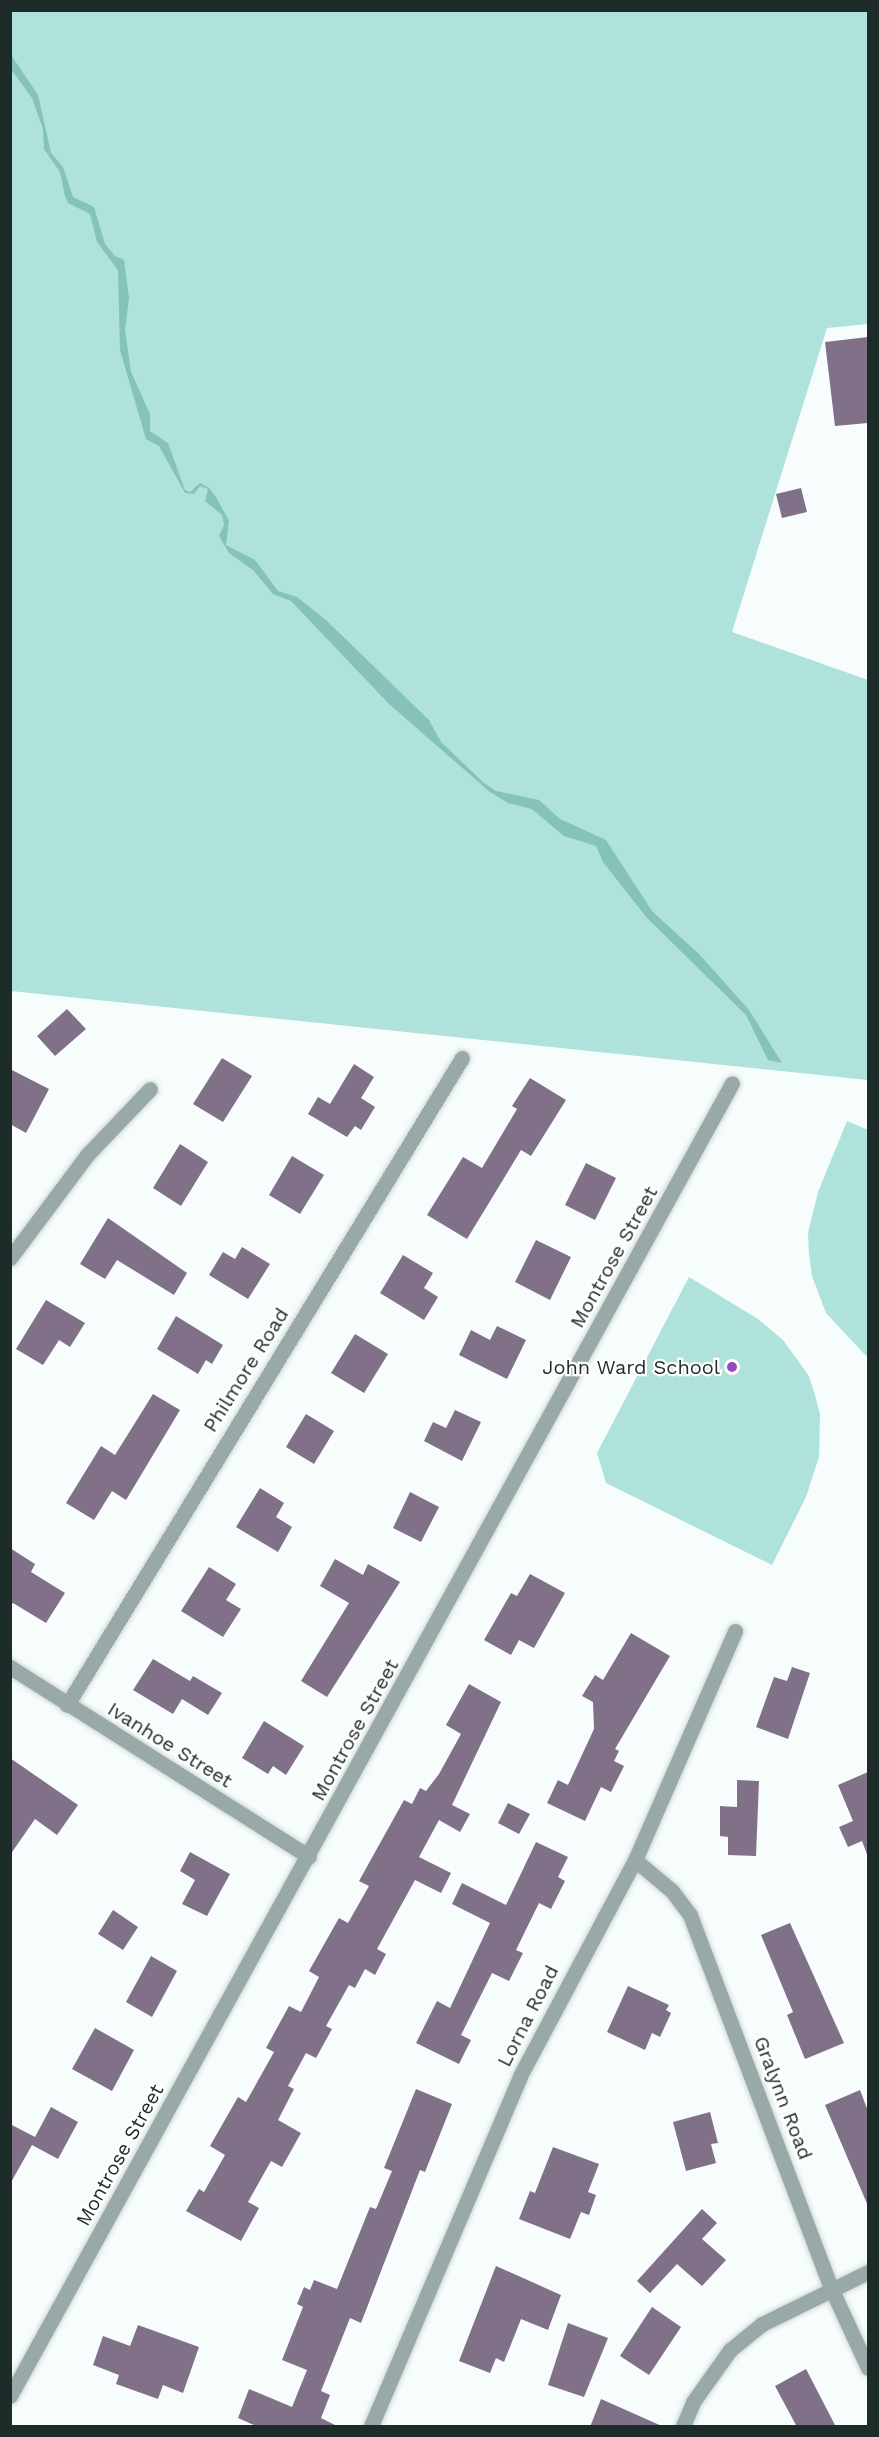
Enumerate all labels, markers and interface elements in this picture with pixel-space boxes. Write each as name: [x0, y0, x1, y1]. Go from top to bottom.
street label: Montrose Street: [565, 1182, 663, 1332]
street label: Philmore Road: [198, 1303, 294, 1437]
place label: John Ward School: [542, 1355, 720, 1379]
marker: John Ward School: [725, 1360, 739, 1374]
street label: Montrose Street: [306, 1655, 404, 1805]
street label: Ivanhoe Street: [103, 1697, 237, 1793]
street label: Lorna Road: [492, 1961, 564, 2071]
street label: Gralynn Road: [748, 2033, 818, 2163]
street label: Montrose Street: [71, 2080, 169, 2230]

